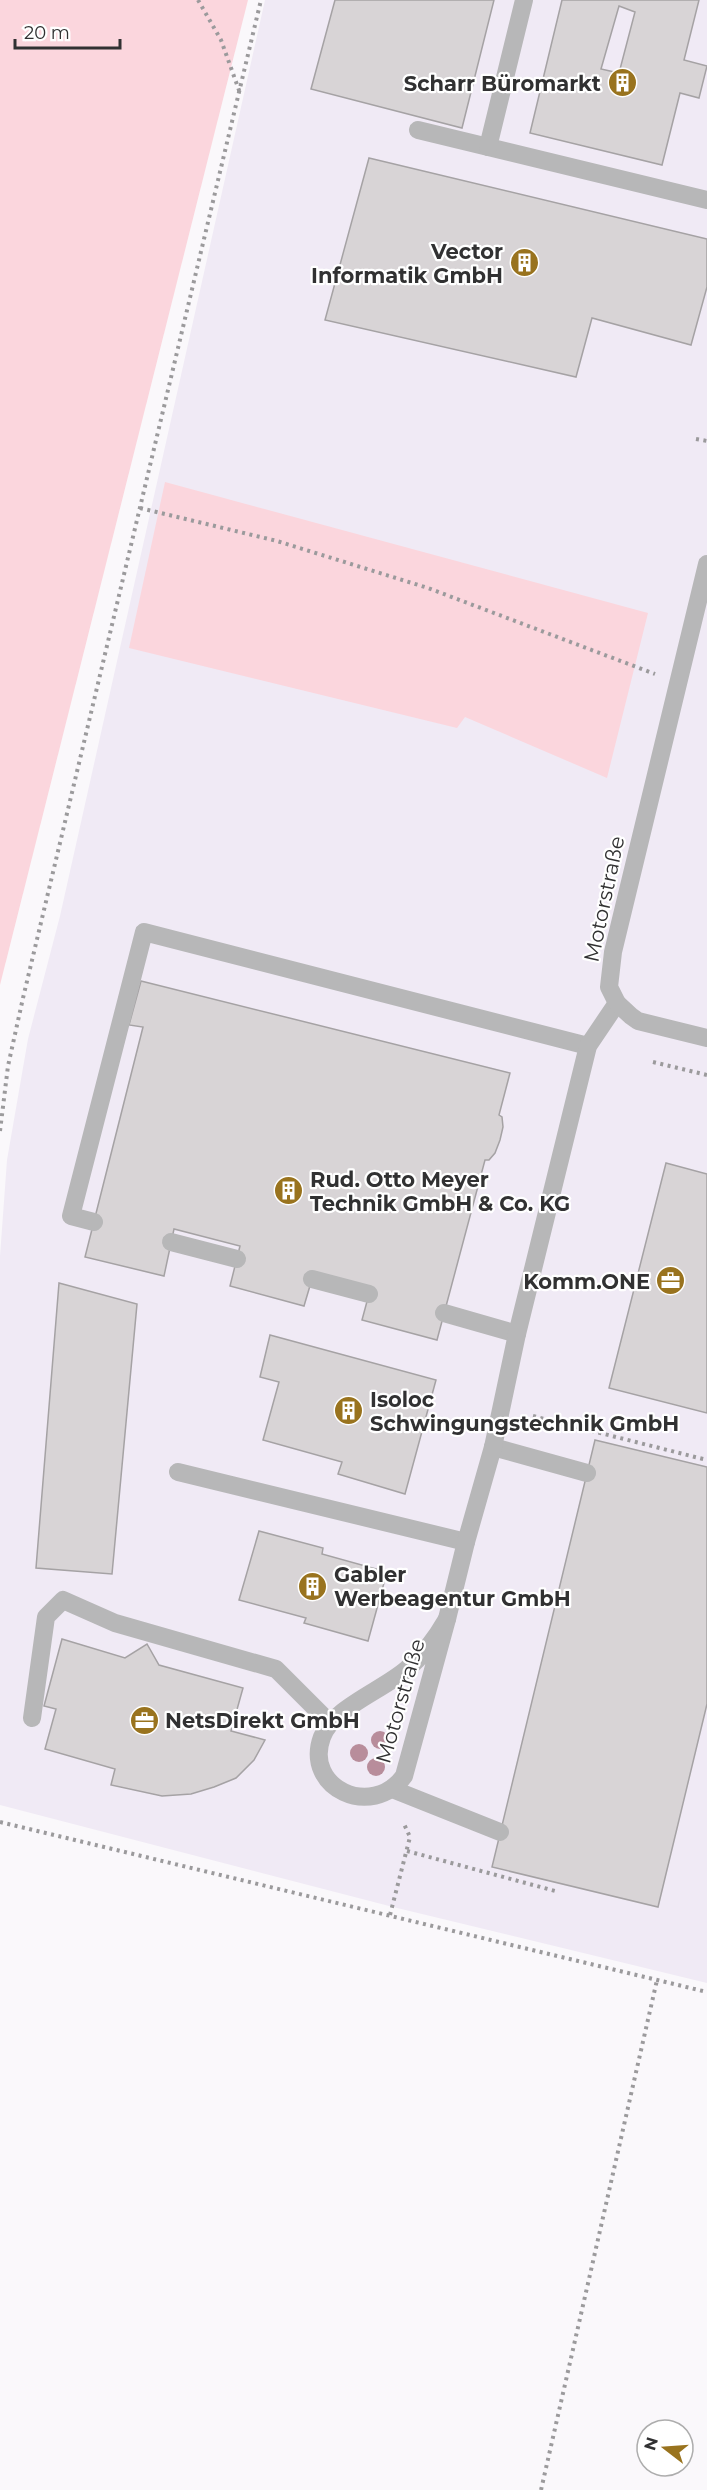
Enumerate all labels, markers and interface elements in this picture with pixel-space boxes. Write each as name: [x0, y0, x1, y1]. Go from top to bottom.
scale bar: [15, 12, 120, 50]
text: 20 m: [24, 22, 70, 44]
building icon: Scharr Büromarkt: [606, 67, 638, 99]
place label: Scharr Büromarkt: [404, 71, 601, 96]
place label: Vector Informatik GmbH: [311, 239, 503, 288]
building icon: Vector Informatik GmbH: [508, 247, 540, 279]
street label: Motorstraße: [578, 834, 630, 964]
place label: Rud. Otto Meyer Technik GmbH & Co. KG: [310, 1167, 570, 1216]
building icon: Rud. Otto Meyer Technik GmbH & Co. KG: [273, 1175, 305, 1207]
office icon: Komm.ONE: [655, 1265, 687, 1297]
place label: Komm.ONE: [523, 1269, 650, 1294]
place label: Isoloc Schwingungstechnik GmbH: [370, 1387, 679, 1436]
building icon: Isoloc Schwingungstechnik GmbH: [333, 1395, 365, 1427]
place label: Gabler Werbeagentur GmbH: [334, 1562, 571, 1611]
building icon: Gabler Werbeagentur GmbH: [297, 1570, 329, 1602]
street label: Motorstraße: [370, 1636, 430, 1766]
office icon: NetsDirekt GmbH: [128, 1704, 160, 1736]
place label: NetsDirekt GmbH: [165, 1708, 360, 1733]
north arrow: [635, 2418, 695, 2478]
text: N: [640, 2435, 662, 2453]

